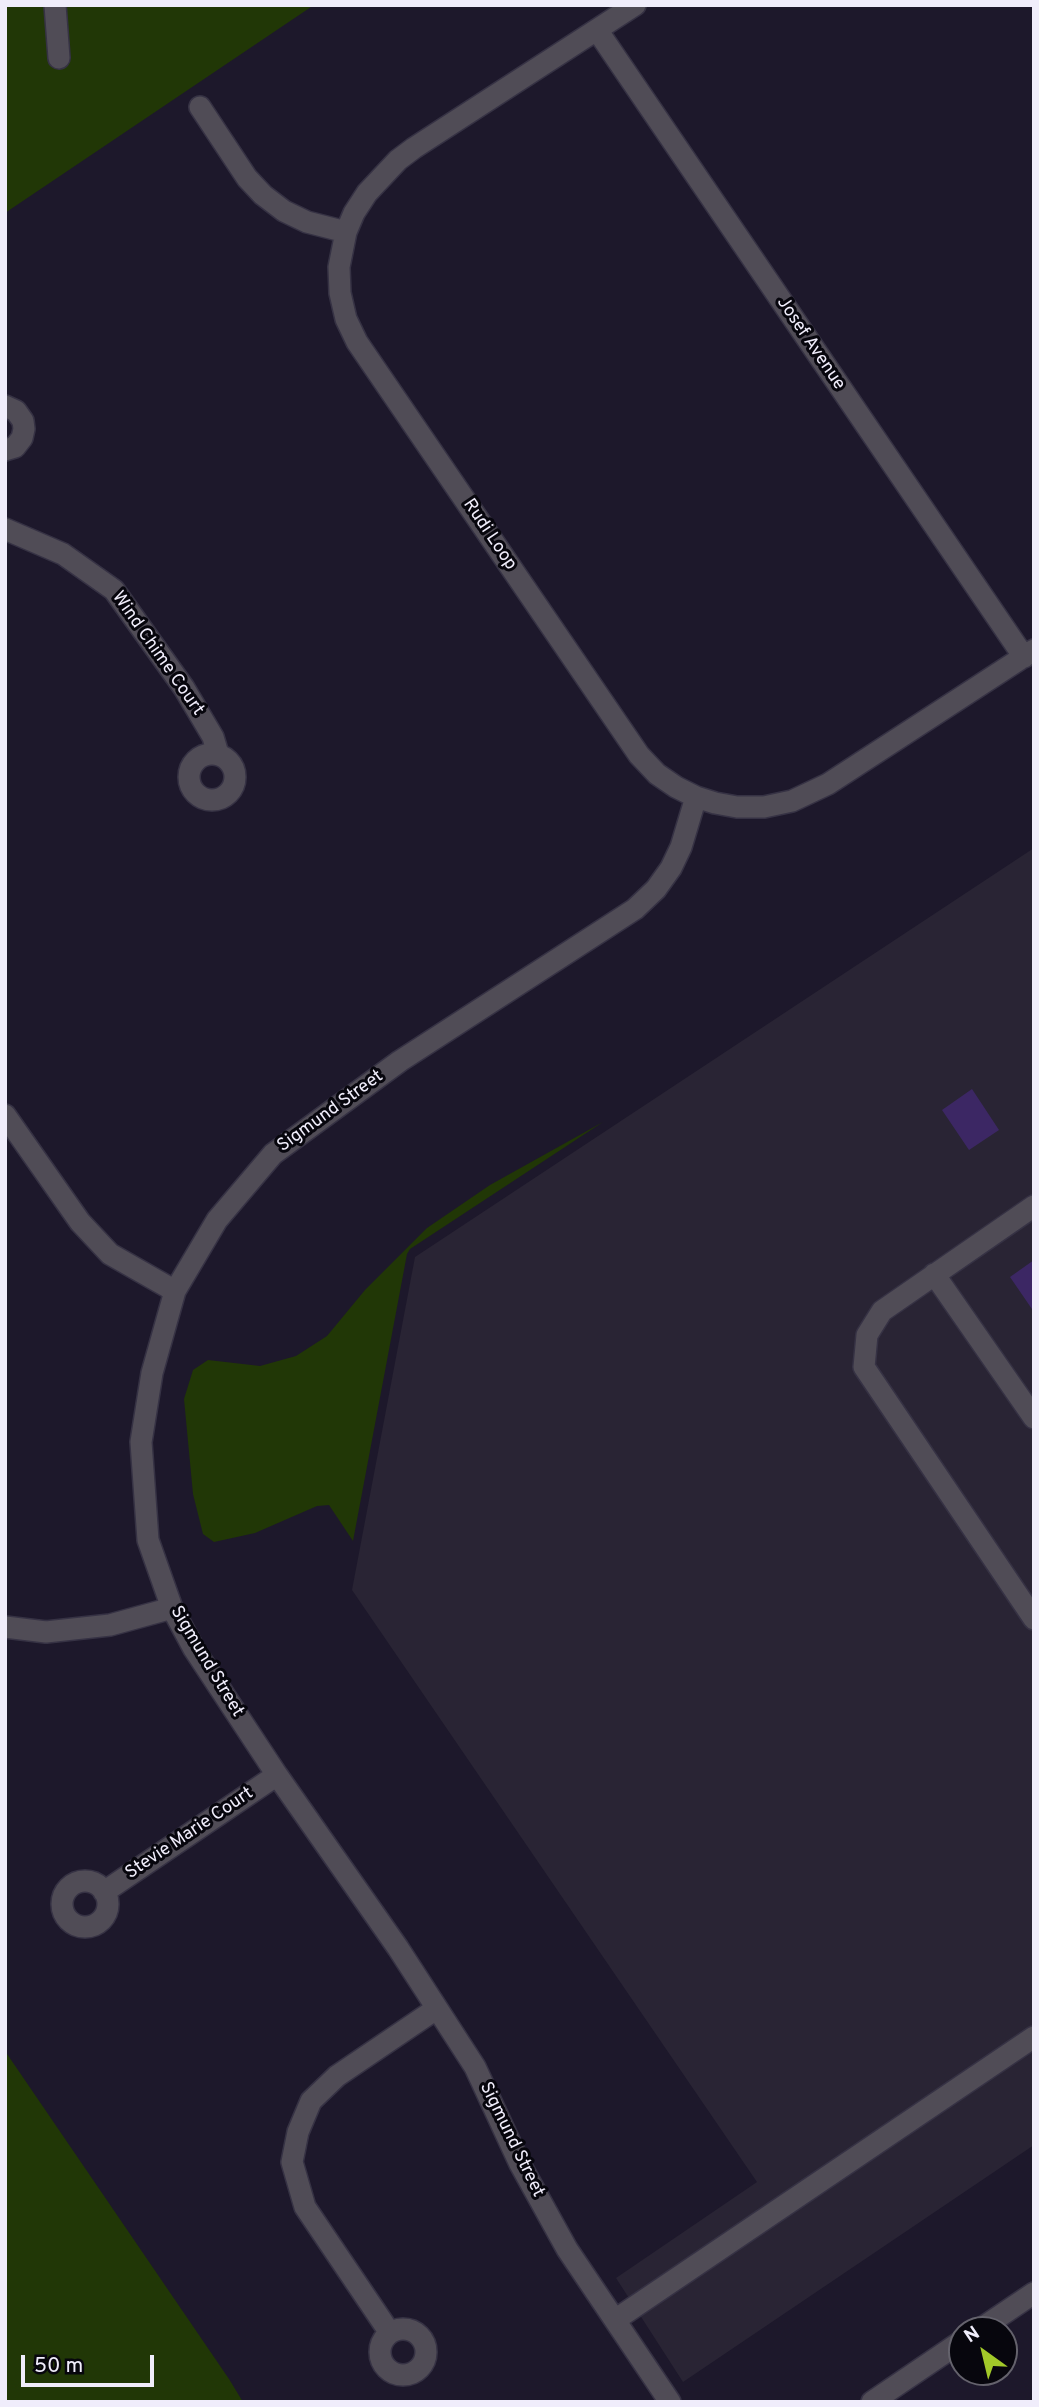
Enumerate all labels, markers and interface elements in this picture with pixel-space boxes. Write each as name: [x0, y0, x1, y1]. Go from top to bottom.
street label: Josef Avenue: [771, 293, 849, 395]
street label: Rudi Loop: [457, 495, 521, 575]
street label: Wind Chime Court: [106, 588, 208, 720]
street label: Sigmund Street: [274, 1066, 388, 1158]
street label: Sigmund Street: [164, 1603, 248, 1721]
street label: Stevie Marie Court: [122, 1783, 258, 1885]
street label: Sigmund Street: [474, 2079, 548, 2201]
north arrow: [948, 2316, 1018, 2386]
text: N: [960, 2321, 985, 2349]
scale bar: [24, 2340, 158, 2384]
text: 50 m: [34, 2353, 83, 2380]

